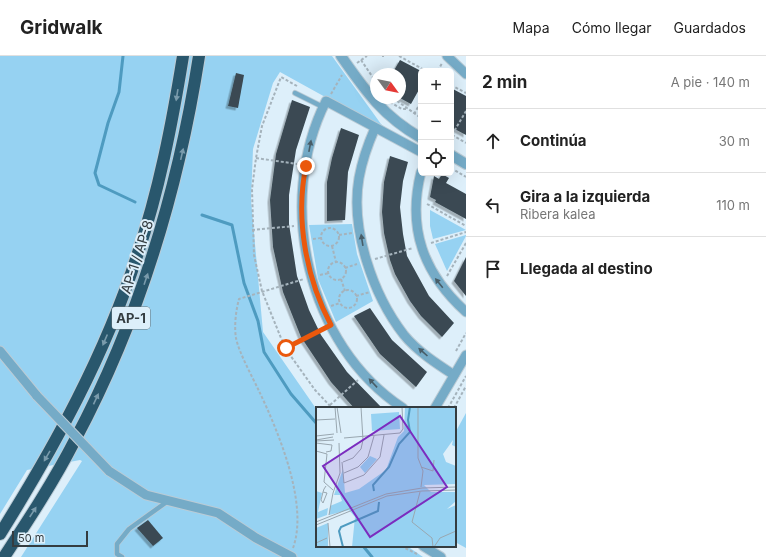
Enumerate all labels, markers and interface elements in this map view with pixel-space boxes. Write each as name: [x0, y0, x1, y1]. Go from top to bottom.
text: Gridwalk: [20, 16, 103, 39]
text: Mapa: [513, 19, 550, 36]
text: Cómo llegar: [572, 19, 652, 36]
text: Guardados: [674, 19, 746, 36]
north arrow: [370, 68, 406, 104]
map controls: [418, 68, 454, 176]
button: +: [418, 68, 454, 104]
text: 2 min: [482, 72, 527, 92]
text: A pie · 140 m: [671, 74, 750, 90]
one-way arrow: [174, 88, 180, 101]
button: −: [418, 104, 454, 140]
icon: ahead: [482, 130, 504, 152]
text: Continúa: [520, 131, 587, 150]
text: 30 m: [719, 133, 750, 149]
one-way arrow: [307, 140, 313, 153]
button: locate: [418, 140, 454, 176]
one-way arrow: [179, 148, 185, 160]
route end: [297, 157, 315, 175]
text: Gira a la izquierda: [520, 187, 650, 206]
icon: left: [482, 194, 504, 216]
text: 110 m: [716, 197, 750, 213]
text: Ribera kalea: [520, 206, 596, 222]
street label: AP-1 / AP-8: [117, 218, 156, 296]
one-way arrow: [359, 234, 365, 247]
icon: arrive: [482, 258, 504, 280]
text: Llegada al destino: [520, 259, 653, 278]
one-way arrow: [143, 272, 149, 284]
one-way arrow: [435, 278, 444, 289]
road number: AP-1: [112, 307, 150, 329]
one-way arrow: [102, 334, 108, 346]
route start: [277, 339, 295, 357]
one-way arrow: [418, 347, 428, 357]
one-way arrow: [368, 378, 378, 388]
one-way arrow: [93, 393, 99, 404]
inset map: [316, 407, 456, 547]
one-way arrow: [44, 450, 51, 462]
one-way arrow: [29, 507, 37, 518]
scale bar: [12, 529, 88, 548]
text: 50 m: [18, 531, 44, 545]

